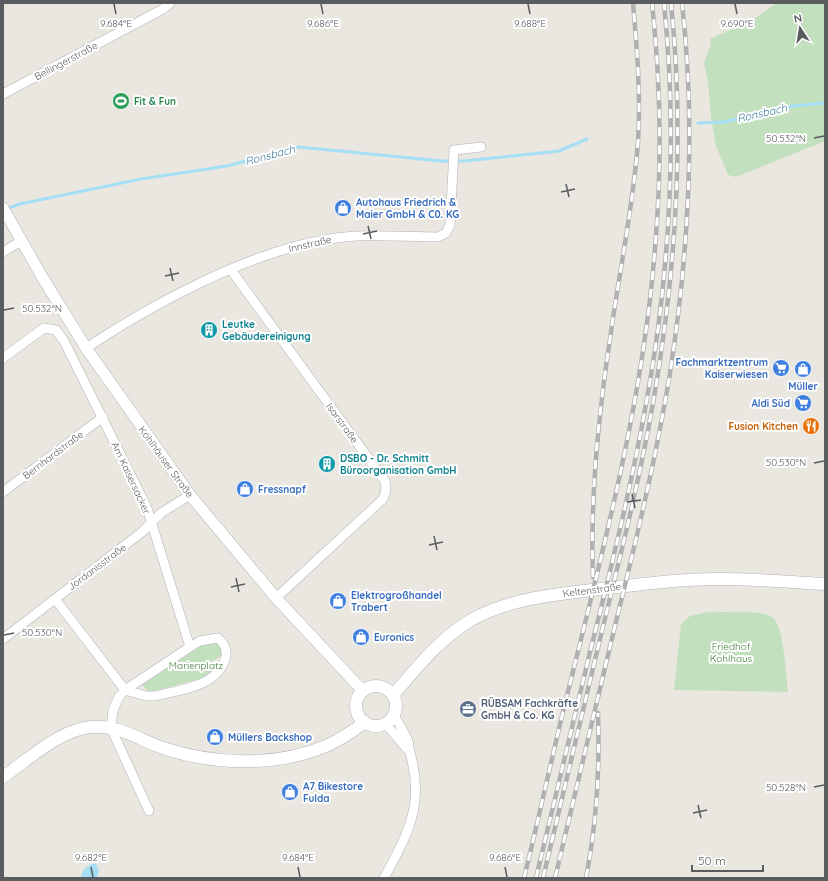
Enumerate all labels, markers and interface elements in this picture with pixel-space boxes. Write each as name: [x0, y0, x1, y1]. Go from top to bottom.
north arrow: [780, 8, 820, 48]
text: N: [793, 11, 803, 26]
text: 9.684°E: [100, 17, 132, 30]
text: 9.686°E: [307, 17, 339, 30]
text: 9.688°E: [514, 17, 546, 30]
text: 9.690°E: [721, 17, 754, 30]
street label: Bellingerstraße: [32, 39, 100, 83]
sports icon: Fit & Fun: [111, 91, 131, 111]
place label: Fit & Fun: [134, 95, 176, 108]
water label: Ronsbach: [736, 100, 789, 126]
text: 50.532°N: [766, 132, 806, 145]
water label: Ronsbach: [244, 141, 297, 168]
place label: Autohaus Friedrich & Maier GmbH & C0. KG: [356, 196, 459, 221]
shop icon: Autohaus Friedrich & Maier GmbH & C0. KG: [333, 198, 353, 218]
street label: Innstraße: [287, 233, 333, 255]
text: 50.532°N: [22, 302, 62, 315]
place label: Leutke Gebäudereinigung: [222, 318, 311, 343]
building icon: Leutke Gebäudereinigung: [199, 320, 219, 340]
place label: Fachmarktzentrum Kaiserwiesen: [676, 356, 768, 381]
supermarket icon: Fachmarktzentrum Kaiserwiesen: [771, 358, 791, 378]
shop icon: Müller: [793, 359, 813, 379]
place label: Müller: [788, 380, 818, 393]
supermarket icon: Aldi Süd: [793, 393, 813, 413]
place label: Aldi Süd: [751, 397, 790, 410]
street label: Isarstraße: [323, 400, 361, 446]
restaurant icon: Fusion Kitchen: [801, 416, 821, 436]
place label: Fusion Kitchen: [729, 420, 798, 433]
street label: Kohlhäuser Straße: [136, 424, 197, 501]
street label: Bernhardstraße: [20, 428, 86, 482]
street label: Am Kaisersacker: [109, 440, 153, 516]
place label: DSBO - Dr. Schmitt Büroorganisation GmbH: [340, 452, 456, 477]
building icon: DSBO - Dr. Schmitt Büroorganisation GmbH: [317, 454, 337, 474]
text: 50.530°N: [766, 456, 806, 469]
shop icon: Fressnapf: [235, 479, 255, 499]
place label: Fressnapf: [258, 483, 307, 496]
street label: Jordanisstraße: [65, 541, 129, 593]
street label: Keltenstraße: [562, 580, 622, 600]
place label: Elektrogroßhandel Trabert: [351, 589, 442, 614]
shop icon: Elektrogroßhandel Trabert: [328, 591, 348, 611]
text: 50.530°N: [22, 626, 62, 639]
shop icon: Euronics: [351, 627, 371, 647]
place label: Euronics: [374, 631, 414, 644]
park label: Friedhof Kohlhaus: [710, 640, 753, 665]
park label: Marienplatz: [169, 659, 223, 672]
place label: RÜBSAM Fachkräfte GmbH & Co. KG: [481, 696, 578, 722]
office icon: RÜBSAM Fachkräfte GmbH & Co. KG: [458, 699, 478, 719]
shop icon: Müllers Backshop: [205, 727, 225, 747]
place label: Müllers Backshop: [228, 731, 312, 744]
place label: A7 Bikestore Fulda: [303, 780, 363, 805]
text: 50.528°N: [766, 781, 806, 794]
shop icon: A7 Bikestore Fulda: [280, 782, 300, 802]
scale bar: [692, 847, 763, 873]
text: 9.682°E: [75, 851, 107, 864]
text: 9.684°E: [282, 851, 314, 864]
text: 9.686°E: [489, 851, 521, 864]
text: 50 m: [698, 853, 726, 868]

